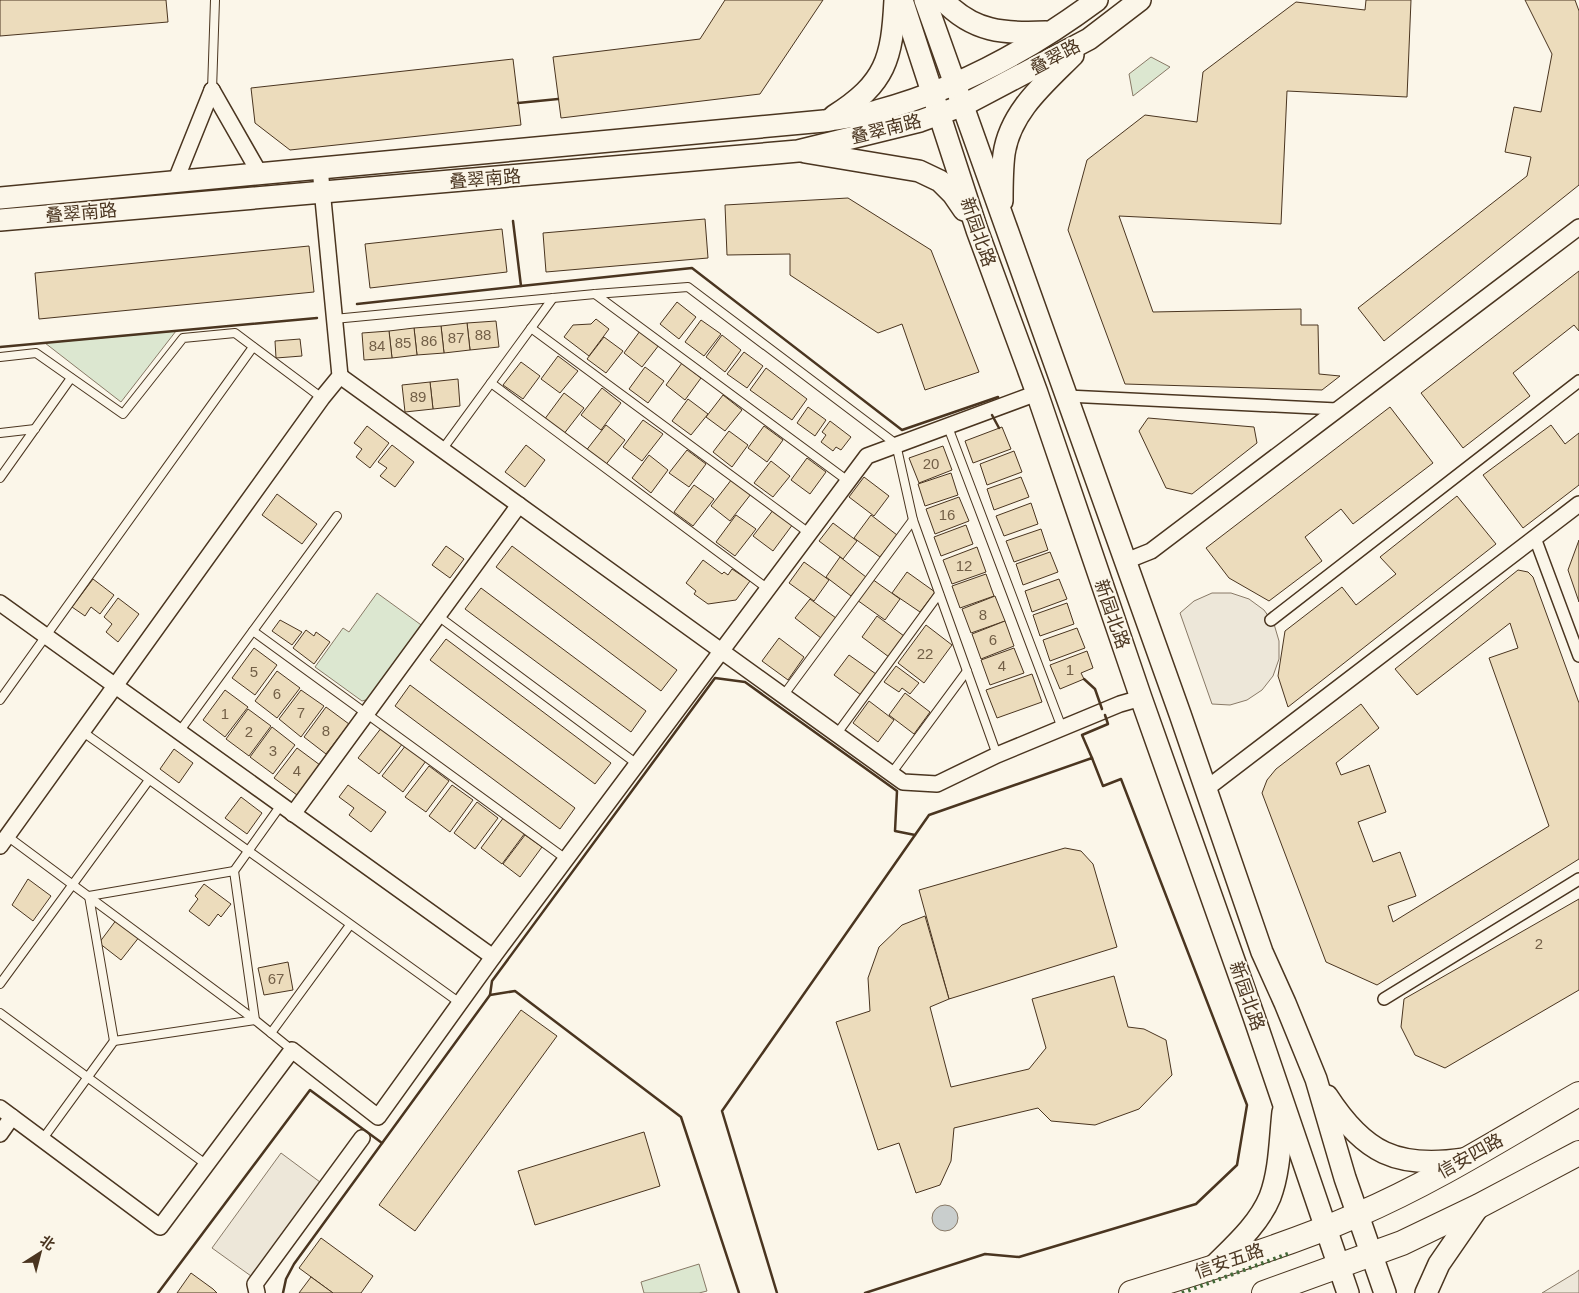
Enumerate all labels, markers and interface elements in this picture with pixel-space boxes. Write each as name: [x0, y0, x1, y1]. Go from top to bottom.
street label: 叠翠路: [1026, 35, 1084, 79]
street label: 叠翠南路: [849, 111, 923, 147]
street label: 叠翠南路: [448, 166, 522, 192]
street label: 新园北路: [957, 195, 999, 269]
street label: 叠翠南路: [44, 200, 118, 226]
house number: 88: [475, 326, 491, 343]
house number: 87: [448, 329, 464, 346]
house number: 86: [421, 332, 437, 349]
house number: 85: [395, 334, 411, 351]
house number: 84: [369, 337, 385, 354]
house number: 89: [410, 388, 426, 405]
house number: 20: [923, 455, 939, 472]
house number: 16: [939, 506, 955, 523]
house number: 12: [956, 557, 972, 574]
street label: 新园北路: [1091, 577, 1133, 651]
house number: 8: [979, 606, 987, 623]
house number: 6: [989, 631, 997, 648]
house number: 22: [917, 645, 933, 662]
house number: 4: [998, 657, 1006, 674]
house number: 1: [1066, 661, 1074, 678]
house number: 5: [250, 663, 258, 680]
house number: 6: [273, 685, 281, 702]
house number: 7: [297, 704, 305, 721]
house number: 1: [221, 705, 229, 722]
house number: 8: [322, 722, 330, 739]
house number: 2: [245, 723, 253, 740]
house number: 3: [269, 742, 277, 759]
house number: 4: [293, 762, 301, 779]
house number: 2: [1535, 935, 1543, 952]
street label: 新园北路: [1226, 959, 1268, 1033]
house number: 67: [268, 970, 284, 987]
street label: 信安四路: [1434, 1130, 1506, 1182]
north arrow: [15, 1228, 65, 1278]
text: 北: [37, 1232, 58, 1253]
street label: 信安五路: [1192, 1240, 1266, 1282]

